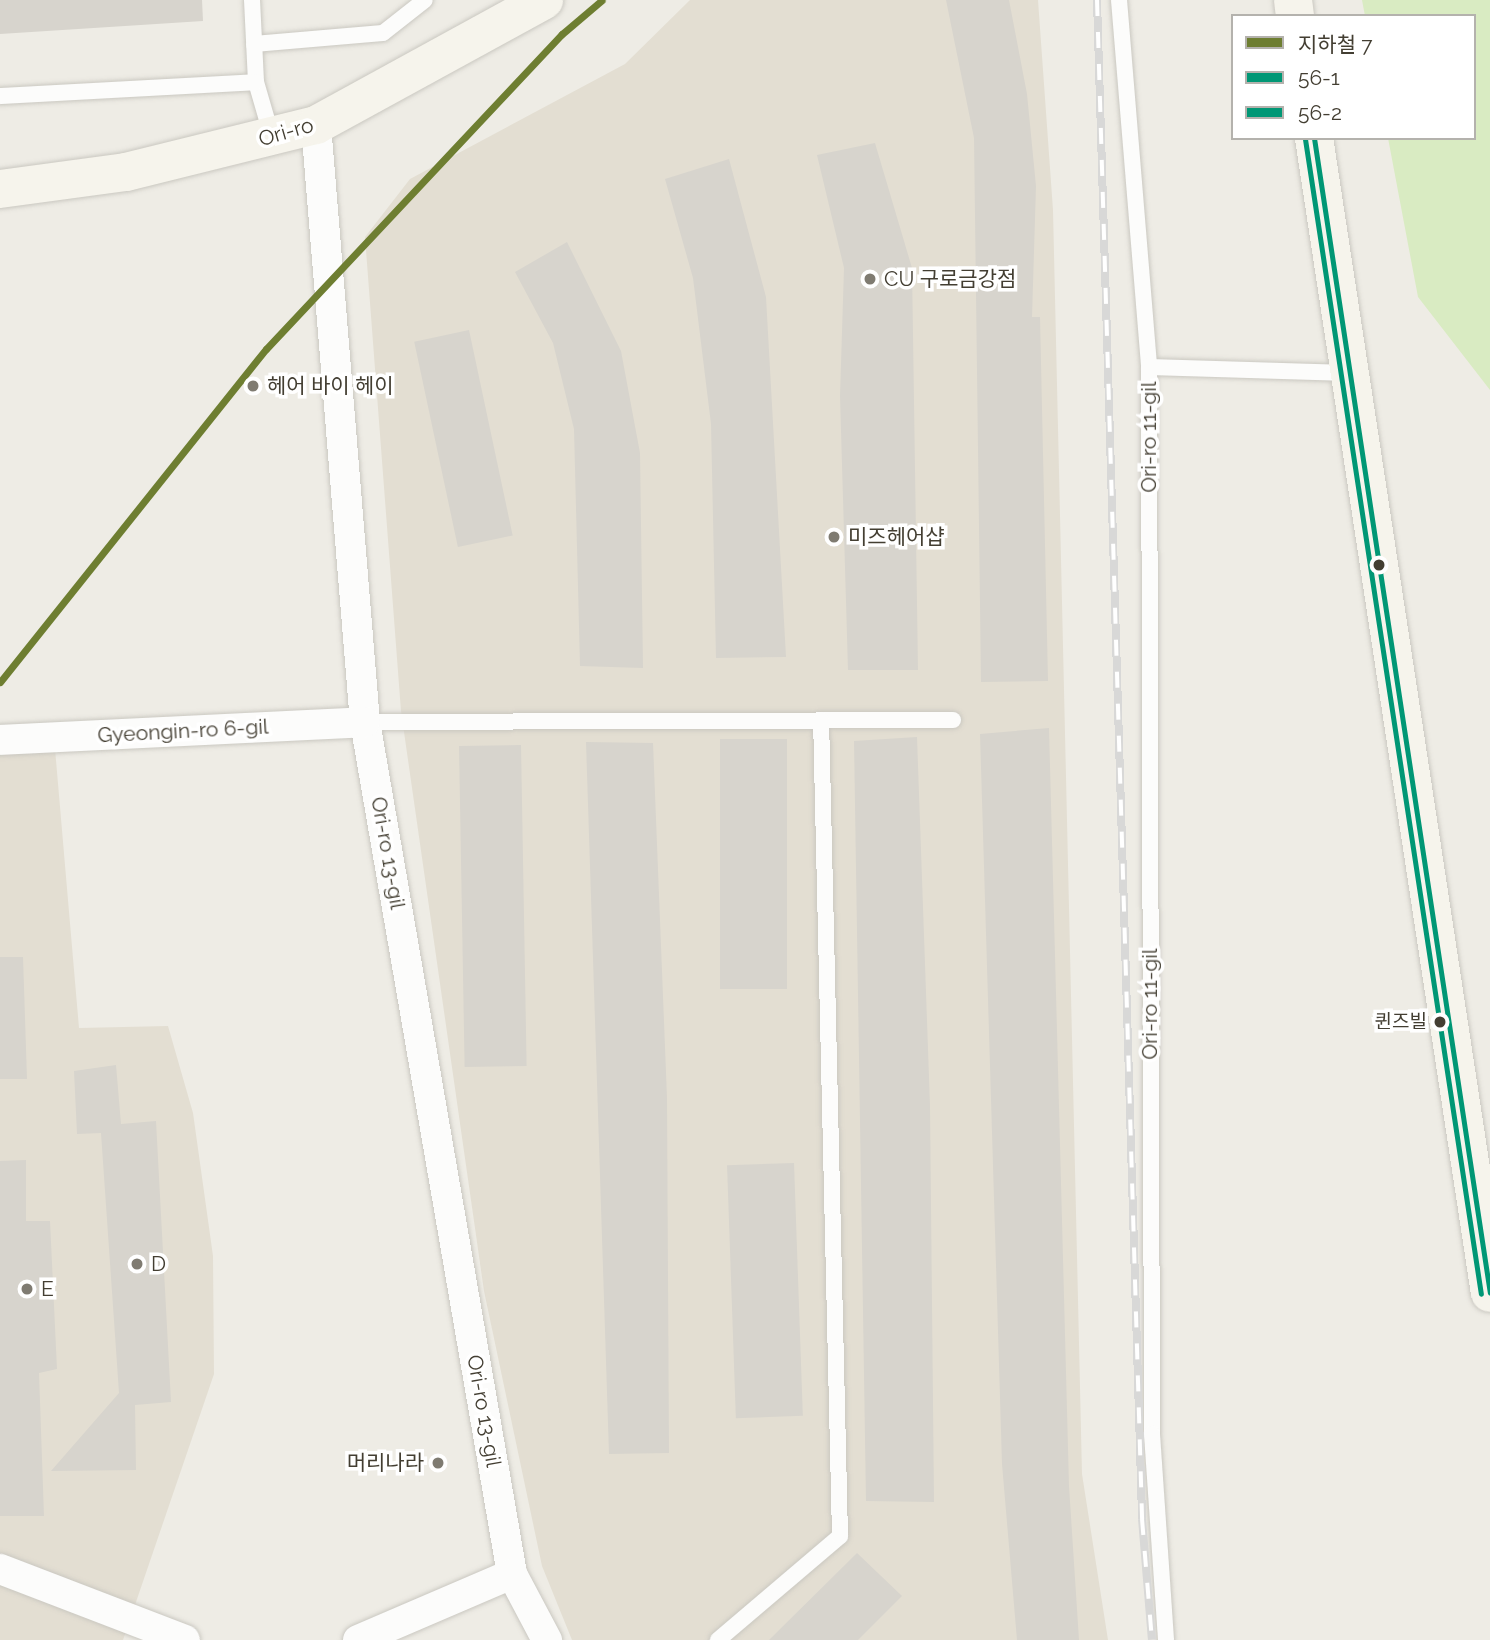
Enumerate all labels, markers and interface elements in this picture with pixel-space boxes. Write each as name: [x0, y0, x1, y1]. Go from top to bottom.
legend: [1231, 14, 1476, 140]
text: 지하철 7: [1298, 32, 1373, 57]
text: 56-1: [1298, 65, 1340, 90]
text: 56-2: [1298, 100, 1342, 125]
street label: Ori-ro: [256, 112, 316, 152]
place label: CU 구로금강점: [884, 266, 1016, 292]
marker: CU 구로금강점: [862, 271, 878, 287]
place label: 헤어 바이 헤이: [267, 373, 394, 399]
marker: 헤어 바이 헤이: [245, 378, 261, 394]
street label: Ori-ro 11-gil: [1136, 381, 1162, 493]
place label: 미즈헤어샵: [848, 524, 945, 550]
marker: 미즈헤어샵: [826, 529, 842, 545]
unlabelled marker: [1372, 558, 1386, 572]
street label: Gyeongin-ro 6-gil: [97, 714, 269, 748]
street label: Ori-ro 13-gil: [366, 795, 410, 911]
street label: Ori-ro 11-gil: [1137, 948, 1163, 1060]
place label: 퀸즈빌: [1375, 1011, 1427, 1033]
marker: 퀸즈빌: [1433, 1015, 1447, 1029]
place label: D: [151, 1251, 166, 1277]
marker: D: [129, 1256, 145, 1272]
place label: E: [41, 1276, 54, 1302]
marker: E: [19, 1281, 35, 1297]
street label: Ori-ro 13-gil: [462, 1353, 506, 1469]
place label: 머리나라: [347, 1450, 424, 1476]
marker: 머리나라: [430, 1455, 446, 1471]

